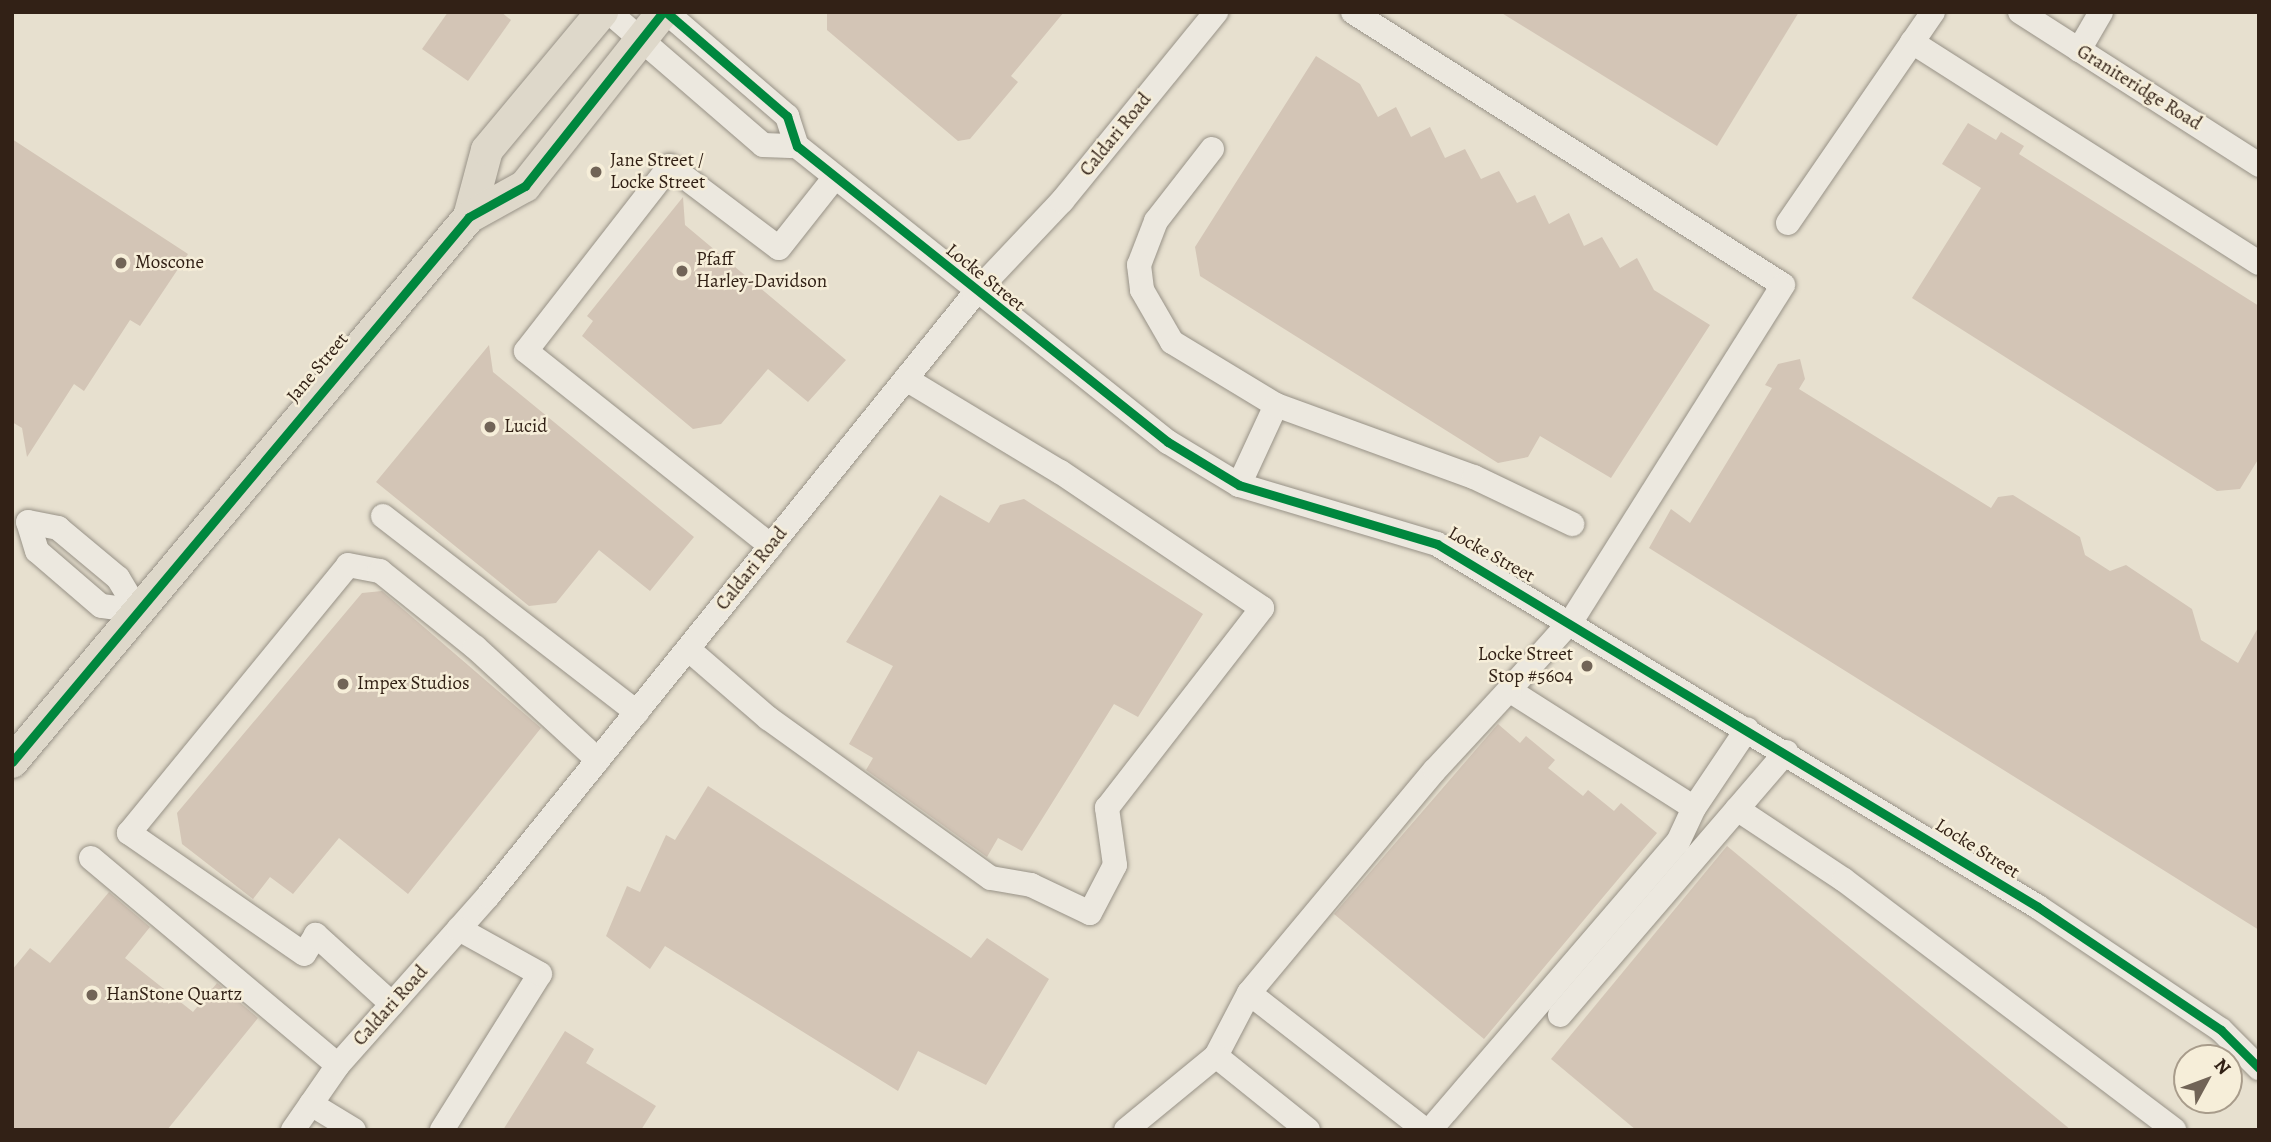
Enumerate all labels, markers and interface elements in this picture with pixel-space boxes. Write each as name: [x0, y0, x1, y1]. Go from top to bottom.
street label: Graniteridge Road: [2072, 40, 2206, 136]
street label: Caldari Road: [1076, 89, 1156, 181]
place label: Jane Street / Locke Street: [610, 150, 705, 194]
marker: Jane Street / Locke Street: [588, 164, 604, 180]
street label: Locke Street: [941, 239, 1029, 317]
place label: Pfaff Harley-Davidson: [696, 249, 827, 293]
place label: Moscone: [135, 252, 204, 274]
marker: Moscone: [113, 255, 129, 271]
marker: Pfaff Harley-Davidson: [674, 263, 690, 279]
street label: Jane Street: [282, 329, 354, 407]
place label: Lucid: [504, 416, 548, 438]
marker: Lucid: [482, 419, 498, 435]
street label: Locke Street: [1444, 522, 1538, 588]
street label: Caldari Road: [712, 523, 792, 615]
place label: Locke Street Stop #5604: [1478, 644, 1573, 688]
marker: Locke Street Stop #5604: [1579, 658, 1595, 674]
place label: Impex Studios: [357, 673, 470, 695]
marker: Impex Studios: [335, 676, 351, 692]
street label: Locke Street: [1931, 814, 2023, 884]
street label: Caldari Road: [349, 961, 433, 1051]
place label: HanStone Quartz: [106, 984, 242, 1006]
marker: HanStone Quartz: [84, 987, 100, 1003]
north arrow: [2173, 1044, 2243, 1114]
text: N: [2208, 1053, 2237, 1080]

